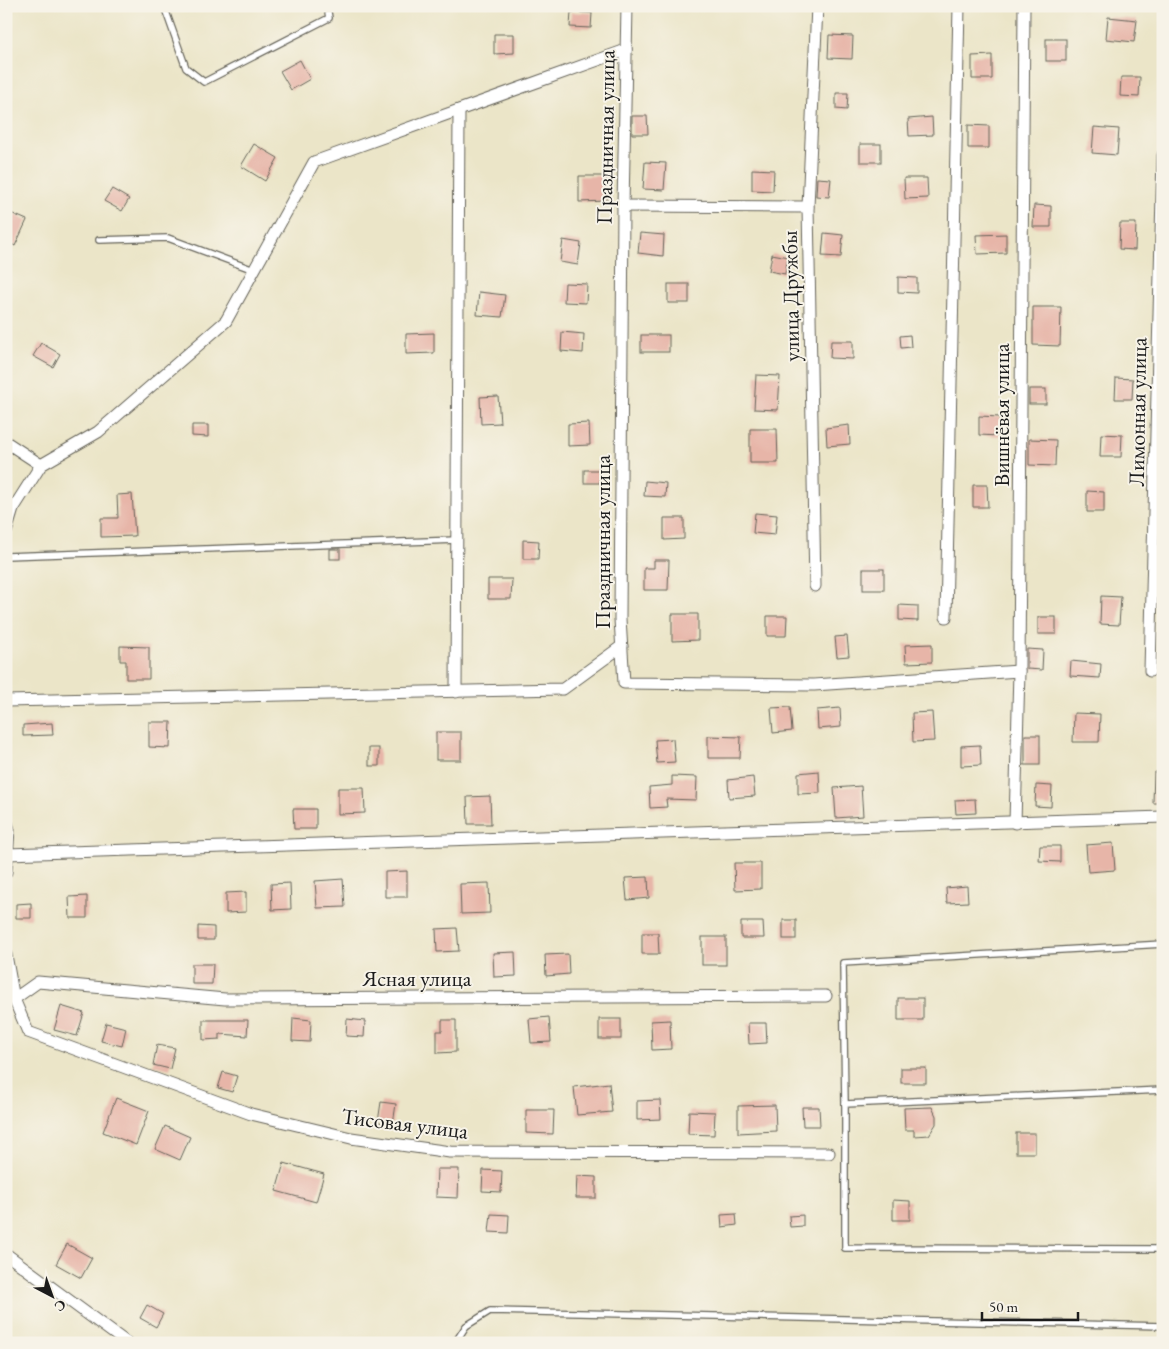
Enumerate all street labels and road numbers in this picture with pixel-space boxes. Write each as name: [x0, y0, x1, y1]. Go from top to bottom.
street label: Праздничная улица: [589, 49, 622, 225]
street label: улица Дружбы: [775, 230, 806, 362]
street label: Лимонная улица: [1122, 337, 1153, 487]
street label: Вишнёвая улица: [987, 343, 1016, 487]
street label: Праздничная улица: [588, 454, 617, 629]
street label: Ясная улица: [361, 964, 472, 993]
street label: Тисовая улица: [340, 1101, 470, 1146]

